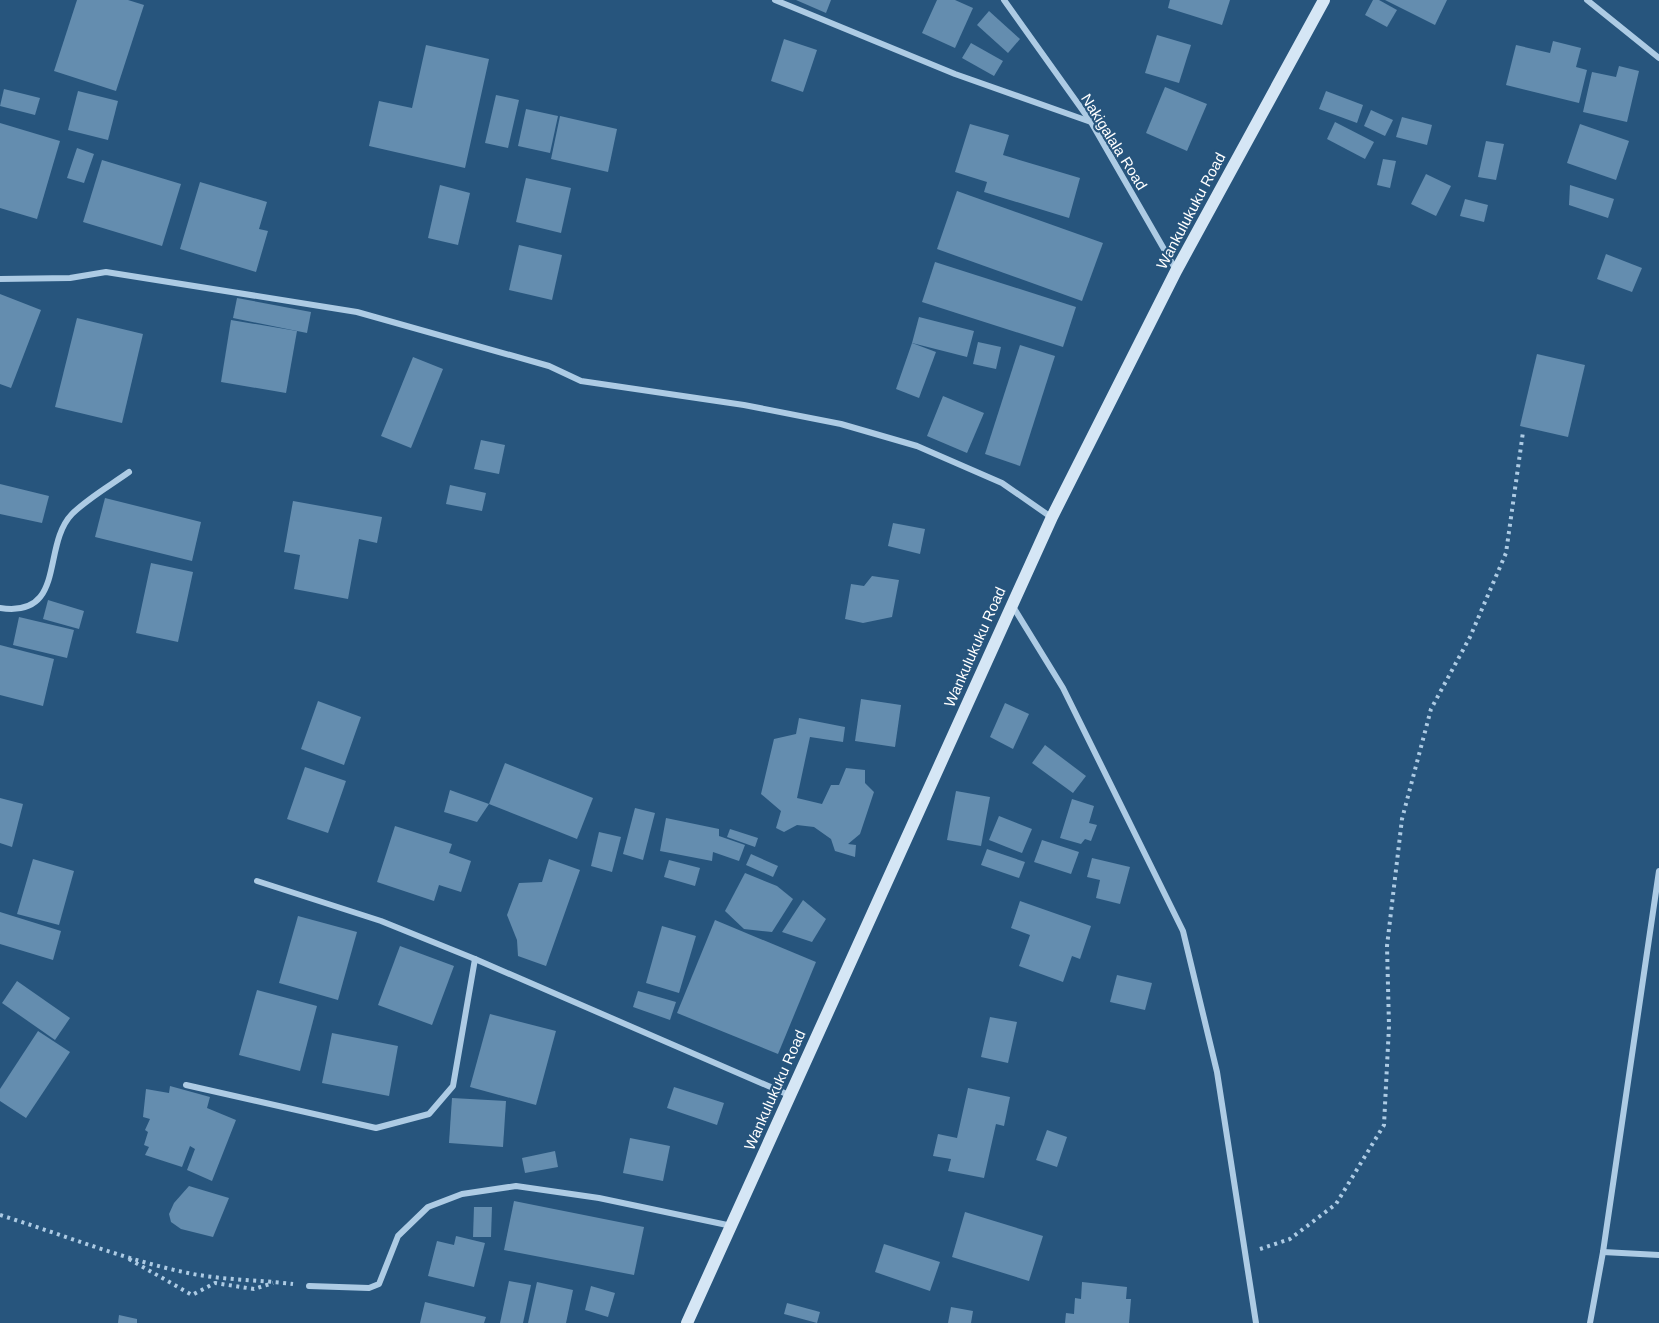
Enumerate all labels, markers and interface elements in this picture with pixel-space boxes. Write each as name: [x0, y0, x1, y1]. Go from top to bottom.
street label: Nakigalala Road: [1078, 91, 1151, 193]
street label: Wankulukuku Road: [1153, 150, 1228, 272]
street label: Wankulukuku Road: [940, 584, 1009, 709]
street label: Wankulukuku Road: [740, 1027, 809, 1152]

